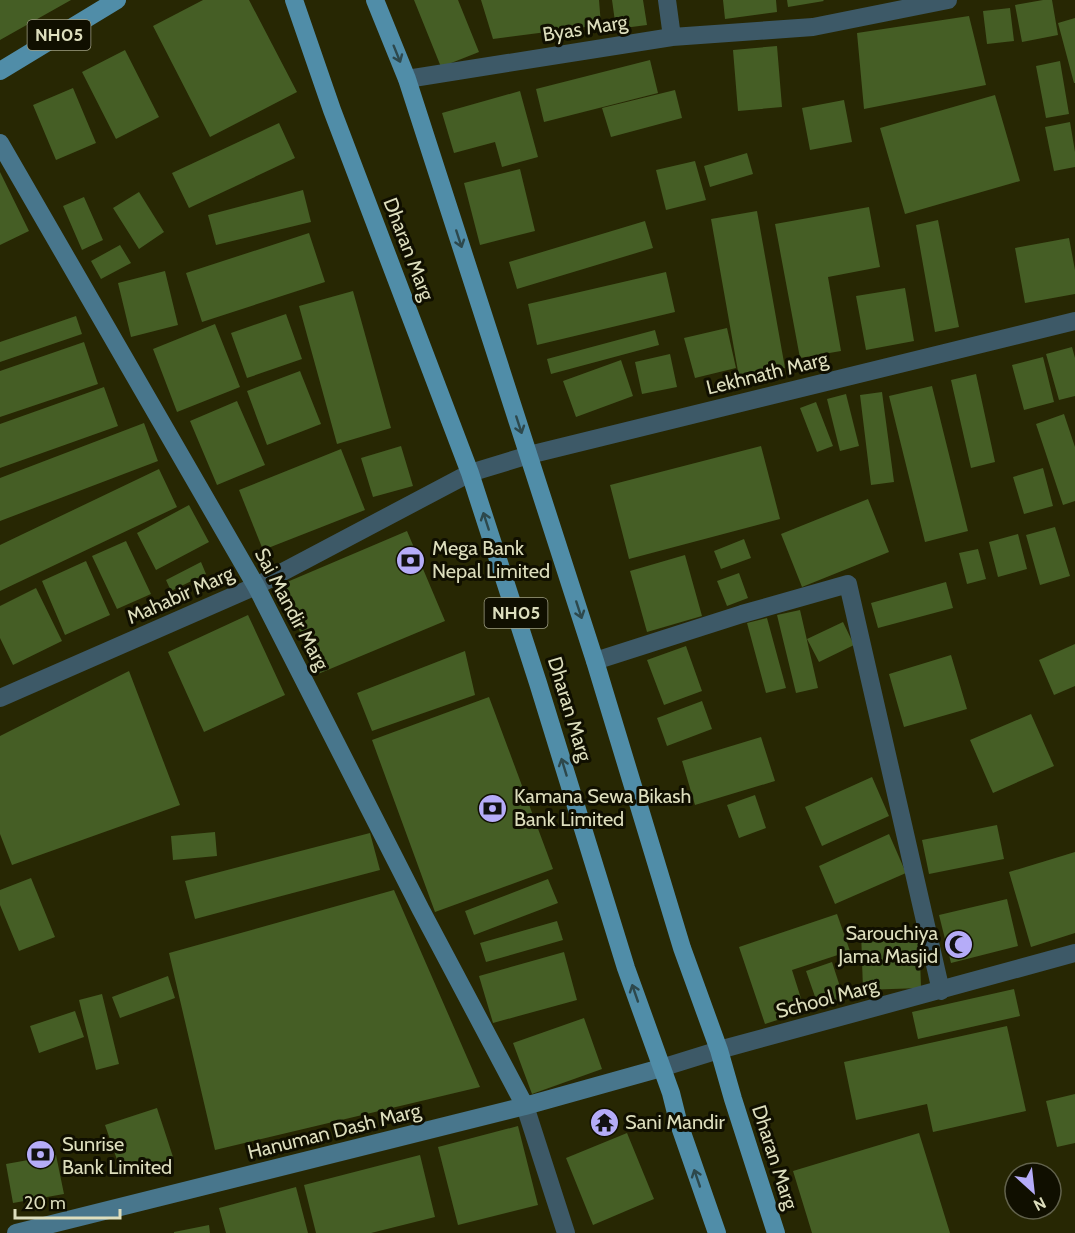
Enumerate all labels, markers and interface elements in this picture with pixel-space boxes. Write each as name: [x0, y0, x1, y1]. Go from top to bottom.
street label: Byas Marg: [541, 9, 630, 47]
road number: NH05: [28, 20, 90, 50]
one-way arrow: [392, 44, 403, 63]
street label: Dharan Marg: [378, 194, 440, 305]
one-way arrow: [454, 229, 465, 248]
street label: Lekhnath Marg: [704, 346, 831, 400]
one-way arrow: [514, 415, 525, 434]
one-way arrow: [479, 512, 490, 531]
place label: Mega Bank Nepal Limited: [432, 536, 550, 583]
street label: Sai Mandir Marg: [250, 544, 335, 675]
bank icon: Mega Bank Nepal Limited: [395, 544, 427, 576]
street label: Mahabir Marg: [123, 560, 238, 629]
road number: NH05: [484, 598, 548, 628]
one-way arrow: [574, 600, 585, 619]
street label: Dharan Marg: [543, 654, 598, 765]
one-way arrow: [558, 758, 569, 777]
place label: Kamana Sewa Bikash Bank Limited: [514, 784, 691, 831]
bank icon: Kamana Sewa Bikash Bank Limited: [477, 792, 509, 824]
place label: Sarouchiya Jama Masjid: [837, 921, 938, 968]
mosque icon: Sarouchiya Jama Masjid: [943, 928, 975, 960]
street label: School Marg: [773, 973, 882, 1023]
one-way arrow: [629, 984, 640, 1003]
street label: Hanuman Dash Marg: [245, 1098, 424, 1164]
street label: Dharan Marg: [747, 1102, 803, 1213]
temple icon: Sani Mandir: [588, 1106, 620, 1138]
place label: Sani Mandir: [625, 1110, 725, 1134]
place label: Sunrise Bank Limited: [62, 1132, 172, 1179]
bank icon: Sunrise Bank Limited: [25, 1139, 57, 1171]
north arrow: [1003, 1161, 1063, 1221]
one-way arrow: [691, 1169, 702, 1188]
scale bar: [15, 1182, 120, 1220]
text: 20 m: [24, 1192, 66, 1214]
text: N: [1030, 1193, 1049, 1215]

